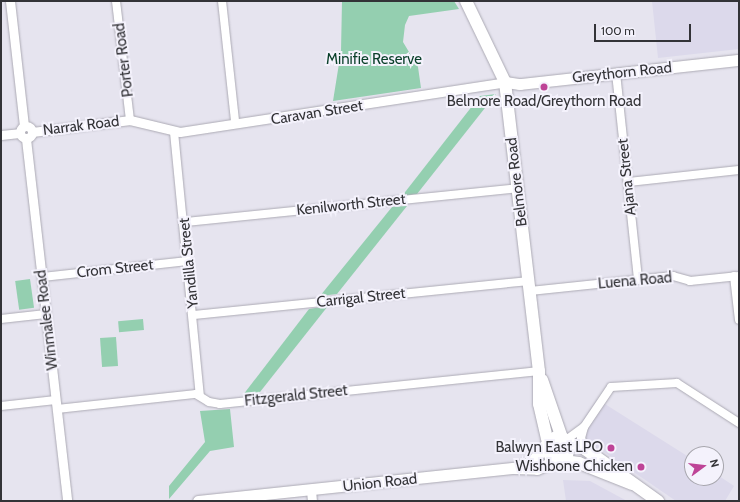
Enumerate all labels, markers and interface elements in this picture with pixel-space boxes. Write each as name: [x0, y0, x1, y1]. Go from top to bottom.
scale bar: [596, 16, 693, 42]
street label: Porter Road: [111, 22, 137, 98]
text: 100 m: [601, 23, 635, 38]
park label: Minifie Reserve: [326, 51, 422, 69]
street label: Greythorn Road: [571, 59, 673, 87]
marker: Belmore Road/Greythorn Road: [539, 82, 549, 92]
place label: Belmore Road/Greythorn Road: [447, 93, 641, 111]
street label: Caravan Street: [270, 97, 364, 129]
street label: Narrak Road: [42, 112, 120, 140]
street label: Belmore Road: [503, 136, 531, 228]
street label: Ajana Street: [614, 138, 640, 216]
street label: Kenilworth Street: [296, 190, 406, 220]
street label: Yandilla Street: [175, 217, 203, 309]
street label: Crom Street: [76, 256, 154, 282]
street label: Winmalee Road: [32, 269, 62, 371]
street label: Luena Road: [597, 269, 673, 293]
street label: Carrigal Street: [316, 284, 406, 312]
street label: Fitzgerald Street: [244, 382, 348, 410]
place label: Balwyn East LPO: [495, 439, 603, 457]
marker: Balwyn East LPO: [606, 443, 616, 453]
north arrow: [684, 446, 724, 486]
place label: Wishbone Chicken: [516, 458, 633, 476]
text: N: [707, 458, 722, 469]
marker: Wishbone Chicken: [636, 462, 646, 472]
street label: Union Road: [342, 470, 418, 496]

